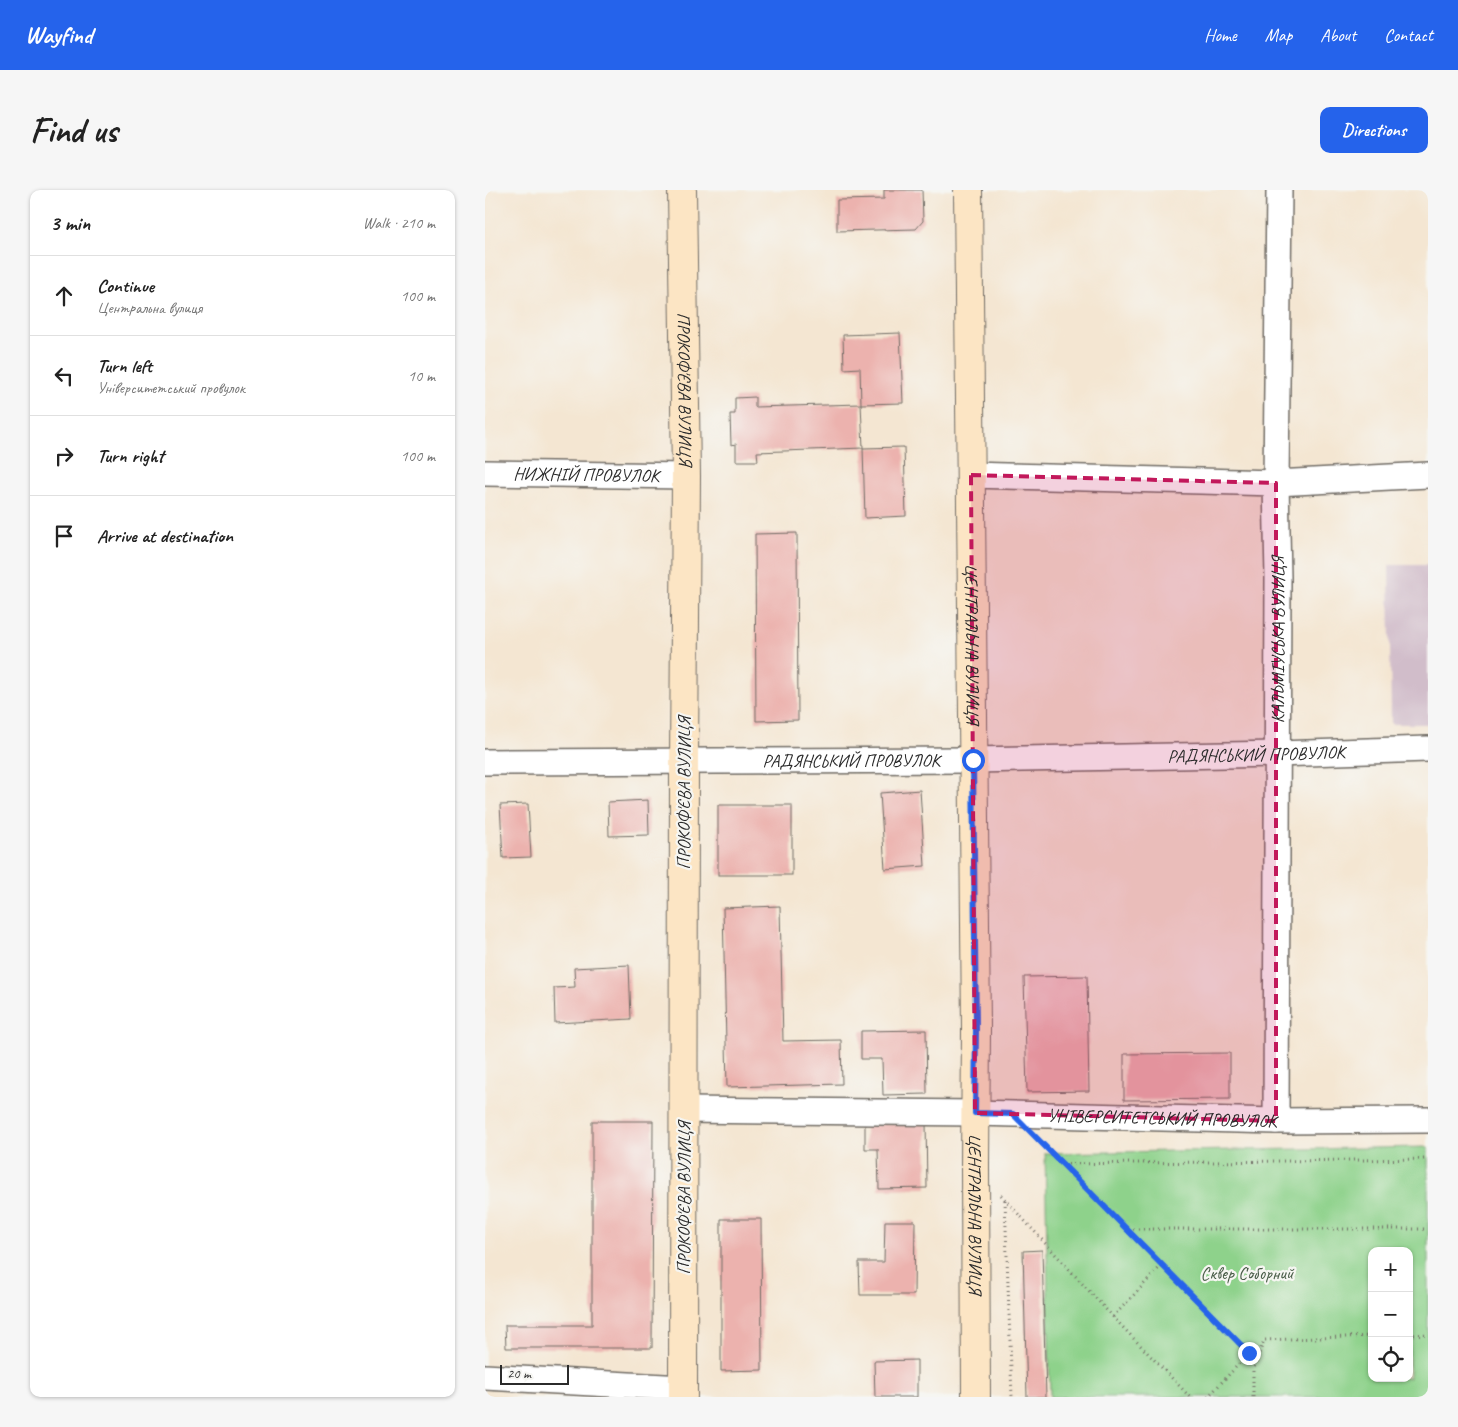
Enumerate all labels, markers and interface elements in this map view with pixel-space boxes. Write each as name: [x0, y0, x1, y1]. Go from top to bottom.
text: Wayfind: [25, 20, 92, 50]
text: Home: [1204, 24, 1237, 46]
text: Map: [1265, 24, 1292, 46]
text: About: [1320, 24, 1356, 46]
text: Contact: [1384, 24, 1433, 46]
button: Directions: [1320, 107, 1428, 153]
text: Find us: [30, 108, 117, 153]
text: 3 min: [50, 210, 90, 236]
text: Walk · 210 m: [363, 213, 435, 233]
text: Continue: [97, 274, 154, 298]
icon: ahead: [50, 282, 78, 310]
text: 100 m: [401, 286, 435, 306]
text: Центральна вулиця: [97, 298, 202, 318]
street label: ПРОКОФ'ЄВА ВУЛИЦЯ: [673, 312, 697, 469]
text: Turn left: [97, 354, 152, 378]
icon: left: [50, 362, 78, 390]
text: 10 m: [408, 366, 435, 386]
text: Університетський провулок: [97, 378, 245, 398]
icon: right: [50, 442, 78, 470]
text: Turn right: [97, 444, 164, 468]
text: 100 m: [401, 446, 435, 466]
street label: НИЖНІЙ ПРОВУЛОК: [513, 462, 662, 487]
icon: arrive: [50, 522, 78, 550]
text: Arrive at destination: [97, 524, 233, 548]
street label: КАЛЬМІУСЬКА ВУЛИЦЯ: [1266, 554, 1289, 723]
street label: ЦЕНТРАЛЬНА ВУЛИЦЯ: [961, 563, 984, 727]
street label: ПРОКОФ'ЄВА ВУЛИЦЯ: [673, 713, 695, 869]
street label: РАДЯНСЬКИЙ ПРОВУЛОК: [1167, 741, 1348, 767]
street label: РАДЯНСЬКИЙ ПРОВУЛОК: [762, 749, 943, 772]
route start: [962, 749, 985, 772]
street label: УНІВЕРСИТЕТСЬКИЙ ПРОВУЛОК: [1047, 1104, 1280, 1132]
street label: ПРОКОФ'ЄВА ВУЛИЦЯ: [673, 1118, 695, 1274]
street label: ЦЕНТРАЛЬНА ВУЛИЦЯ: [964, 1133, 987, 1297]
map controls: [1368, 1247, 1413, 1382]
button: +: [1368, 1247, 1413, 1292]
park label: Сквер Соборний: [1201, 1262, 1295, 1284]
button: −: [1368, 1292, 1413, 1337]
button: locate: [1368, 1337, 1413, 1382]
route end: [1238, 1342, 1261, 1365]
scale bar: [500, 1362, 569, 1385]
text: 20 m: [507, 1365, 531, 1382]

